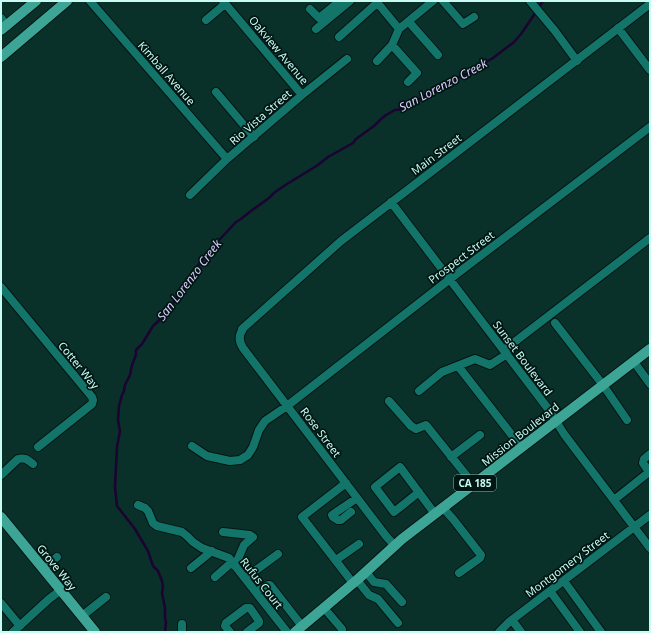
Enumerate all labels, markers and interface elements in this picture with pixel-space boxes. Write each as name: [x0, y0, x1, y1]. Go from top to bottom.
street label: Oakview Avenue: [246, 13, 312, 87]
street label: Kimball Avenue: [135, 38, 199, 108]
water label: San Lorenzo Creek: [396, 54, 491, 115]
street label: Rio Vista Street: [226, 86, 294, 148]
street label: Main Street: [408, 130, 464, 178]
street label: Prospect Street: [425, 227, 497, 287]
water label: San Lorenzo Creek: [153, 235, 226, 324]
street label: Sunset Boulevard: [490, 317, 556, 399]
street label: Cotter Way: [55, 338, 103, 392]
street label: Mission Boulevard: [478, 399, 562, 469]
street label: Rose Street: [297, 404, 345, 460]
road number: CA 185: [454, 475, 496, 491]
street label: Montgomery Street: [522, 528, 612, 600]
street label: Grove Way: [34, 541, 80, 593]
street label: Rufus Court: [237, 554, 287, 612]

